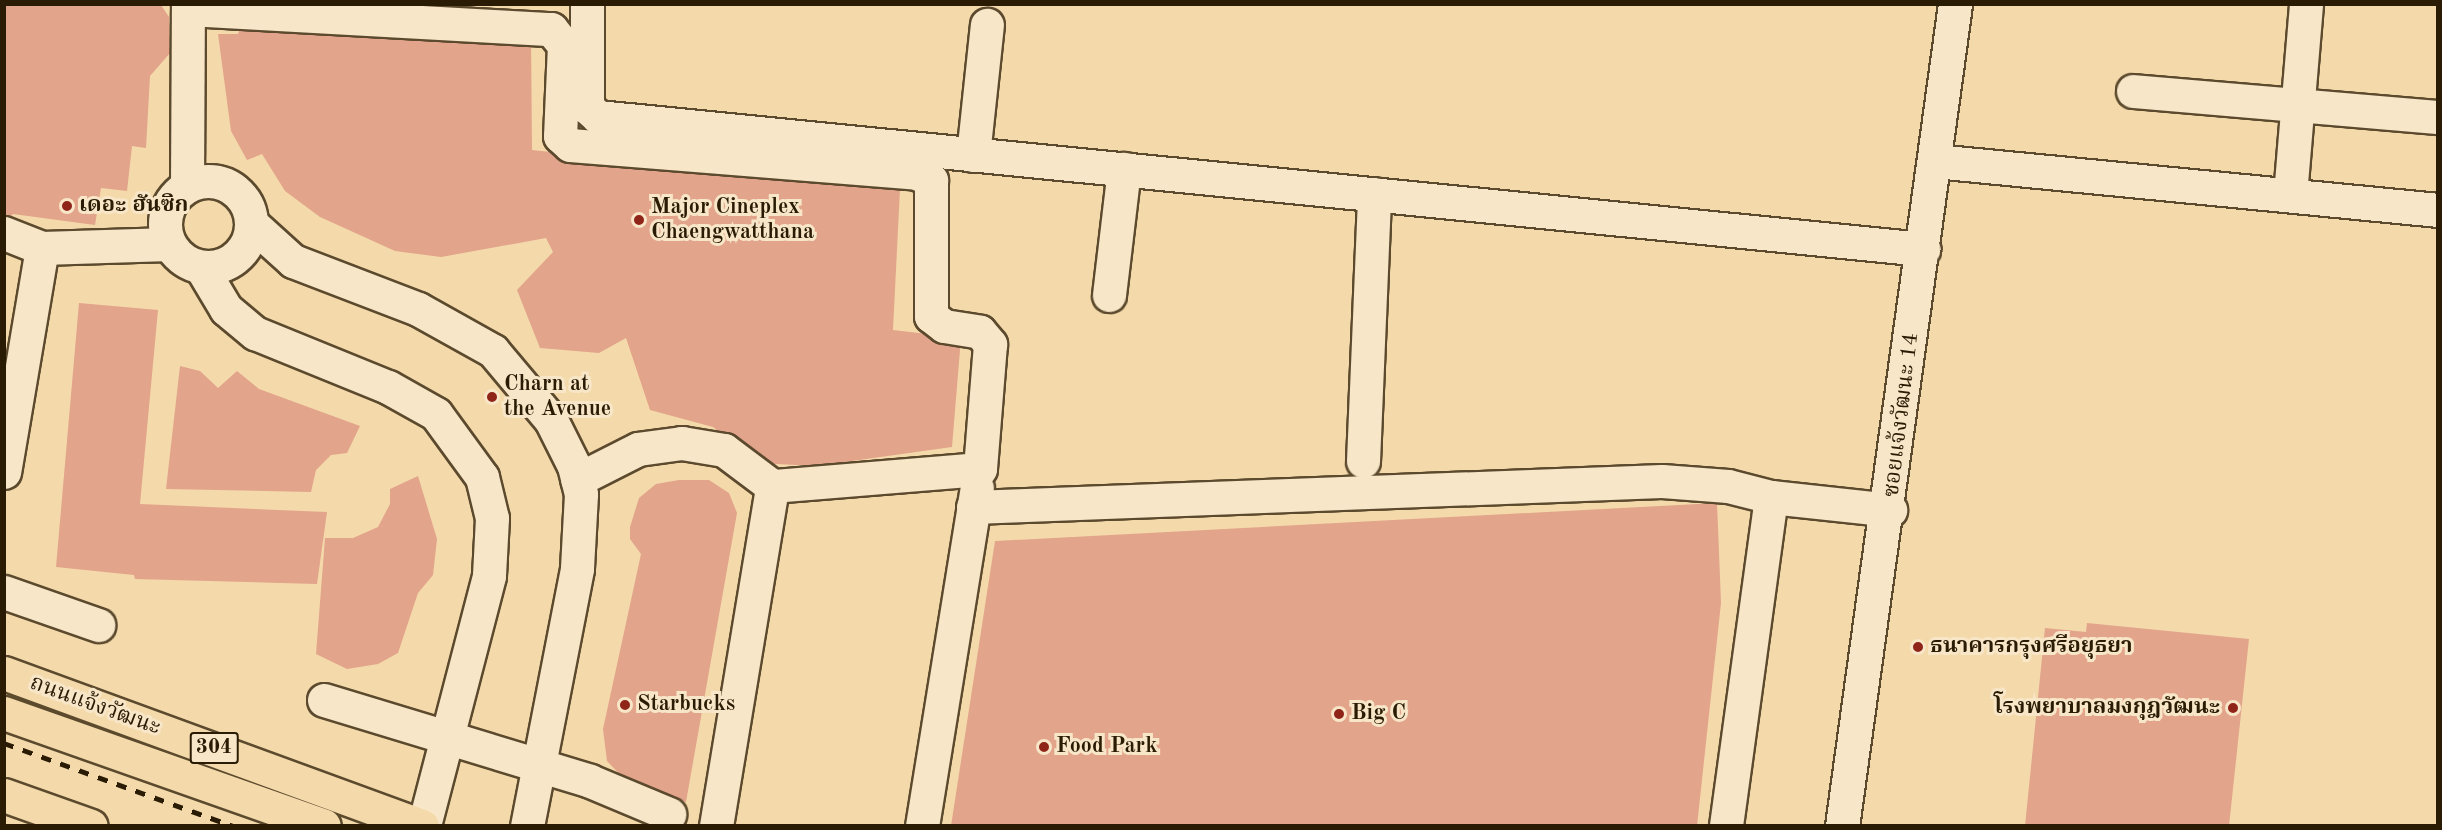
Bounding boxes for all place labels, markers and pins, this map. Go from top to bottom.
place label: เดอะ ฮันซิก [79,193,188,219]
place label: Major Cineplex Chaengwatthana [651,194,814,246]
marker: เดอะ ฮันซิก [60,199,74,213]
marker: Major Cineplex Chaengwatthana [632,213,646,227]
place label: Charn at the Avenue [504,371,611,422]
marker: Charn at the Avenue [485,390,499,404]
place label: ธนาคารกรุงศรีอยุธยา [1930,634,2133,660]
marker: ธนาคารกรุงศรีอยุธยา [1911,640,1925,654]
place label: Starbucks [637,692,735,718]
place label: โรงพยาบาลมงกุฎวัฒนะ [1994,695,2220,721]
marker: Starbucks [618,698,632,712]
marker: โรงพยาบาลมงกุฎวัฒนะ [2224,699,2242,717]
place label: Big C [1351,701,1406,727]
marker: Big C [1332,707,1346,721]
place label: Food Park [1056,734,1157,760]
marker: Food Park [1037,740,1051,754]

